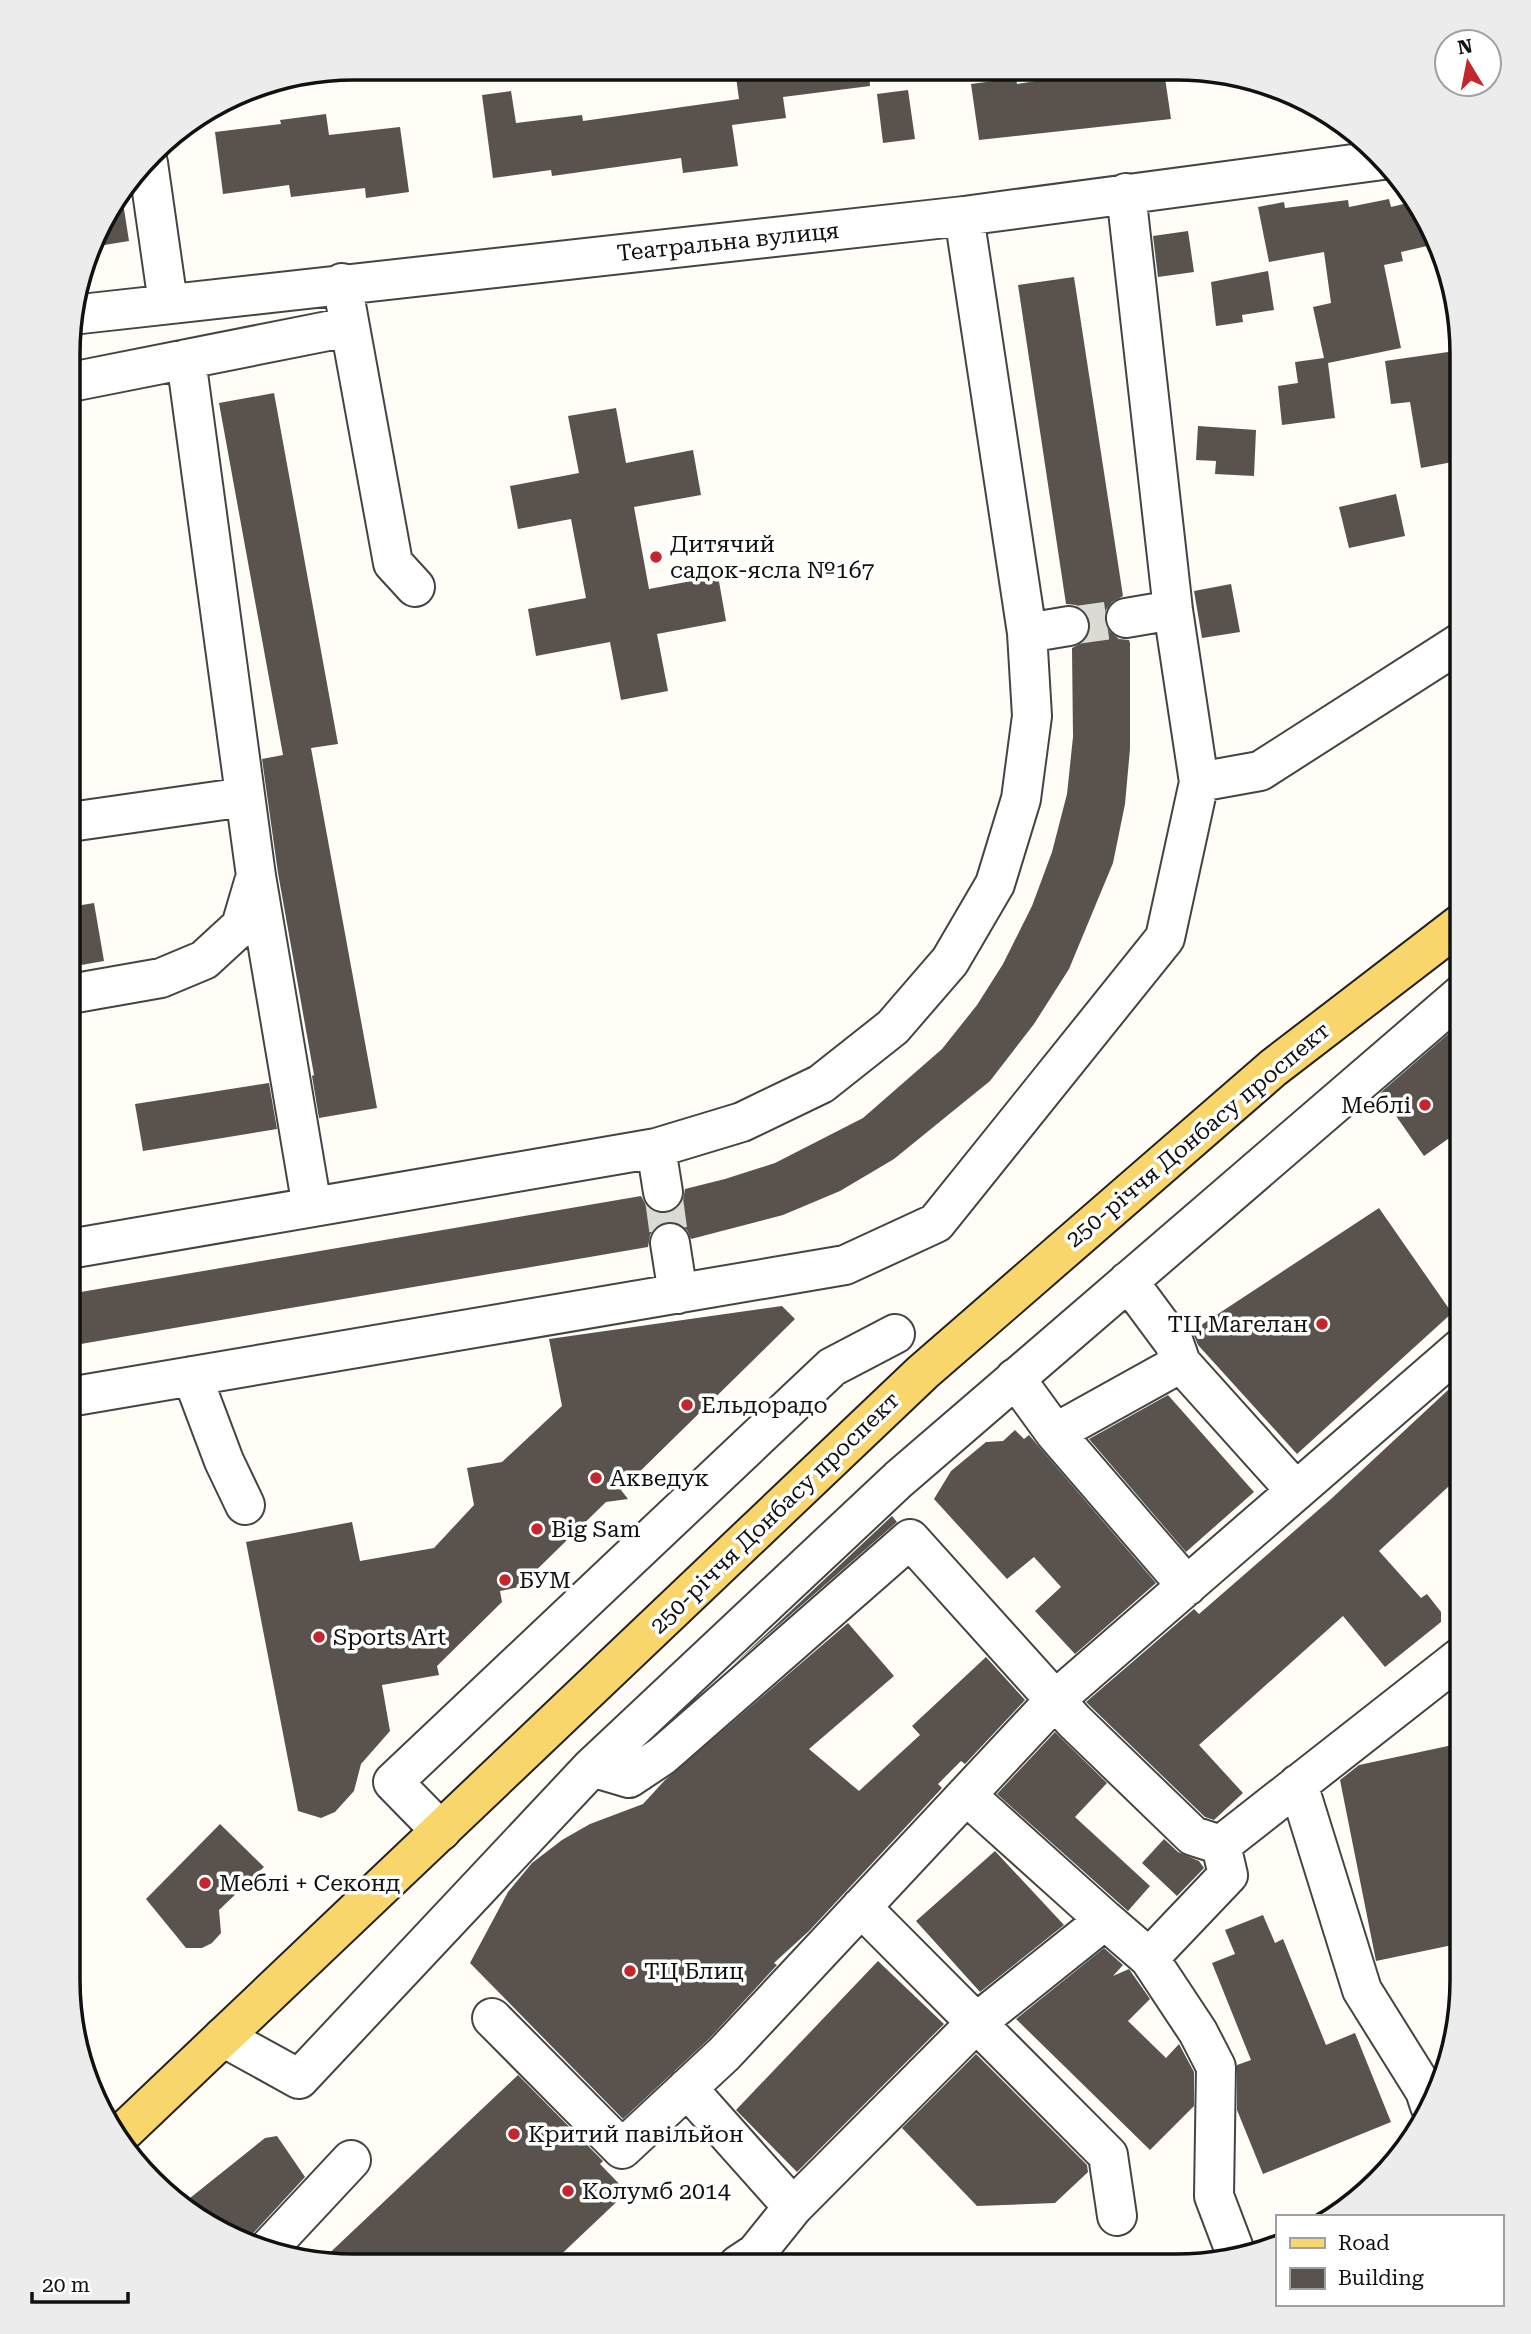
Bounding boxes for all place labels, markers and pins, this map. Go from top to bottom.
place label: Дитячий садок-ясла №167 [670,531,875,584]
marker: Дитячий садок-ясла №167 [648,549,664,565]
place label: Меблі [1341,1092,1411,1119]
marker: Меблі [1417,1097,1433,1113]
place label: ТЦ Магелан [1168,1311,1308,1338]
marker: ТЦ Магелан [1314,1316,1330,1332]
place label: Ельдорадо [701,1392,828,1419]
marker: Ельдорадо [679,1397,695,1413]
place label: Акведук [610,1465,710,1492]
marker: Акведук [588,1470,604,1486]
place label: Big Sam [551,1516,641,1543]
marker: Big Sam [529,1521,545,1537]
place label: БУМ [519,1567,571,1594]
marker: БУМ [497,1572,513,1588]
place label: Sports Art [333,1624,446,1651]
marker: Sports Art [311,1629,327,1645]
place label: Меблі + Секонд [219,1870,400,1897]
marker: Меблі + Секонд [197,1875,213,1891]
place label: ТЦ Блиц [644,1958,744,1985]
marker: ТЦ Блиц [622,1963,638,1979]
place label: Критий павільйон [528,2121,744,2148]
marker: Критий павільйон [506,2126,522,2142]
place label: Колумб 2014 [582,2178,731,2205]
marker: Колумб 2014 [560,2183,576,2199]

